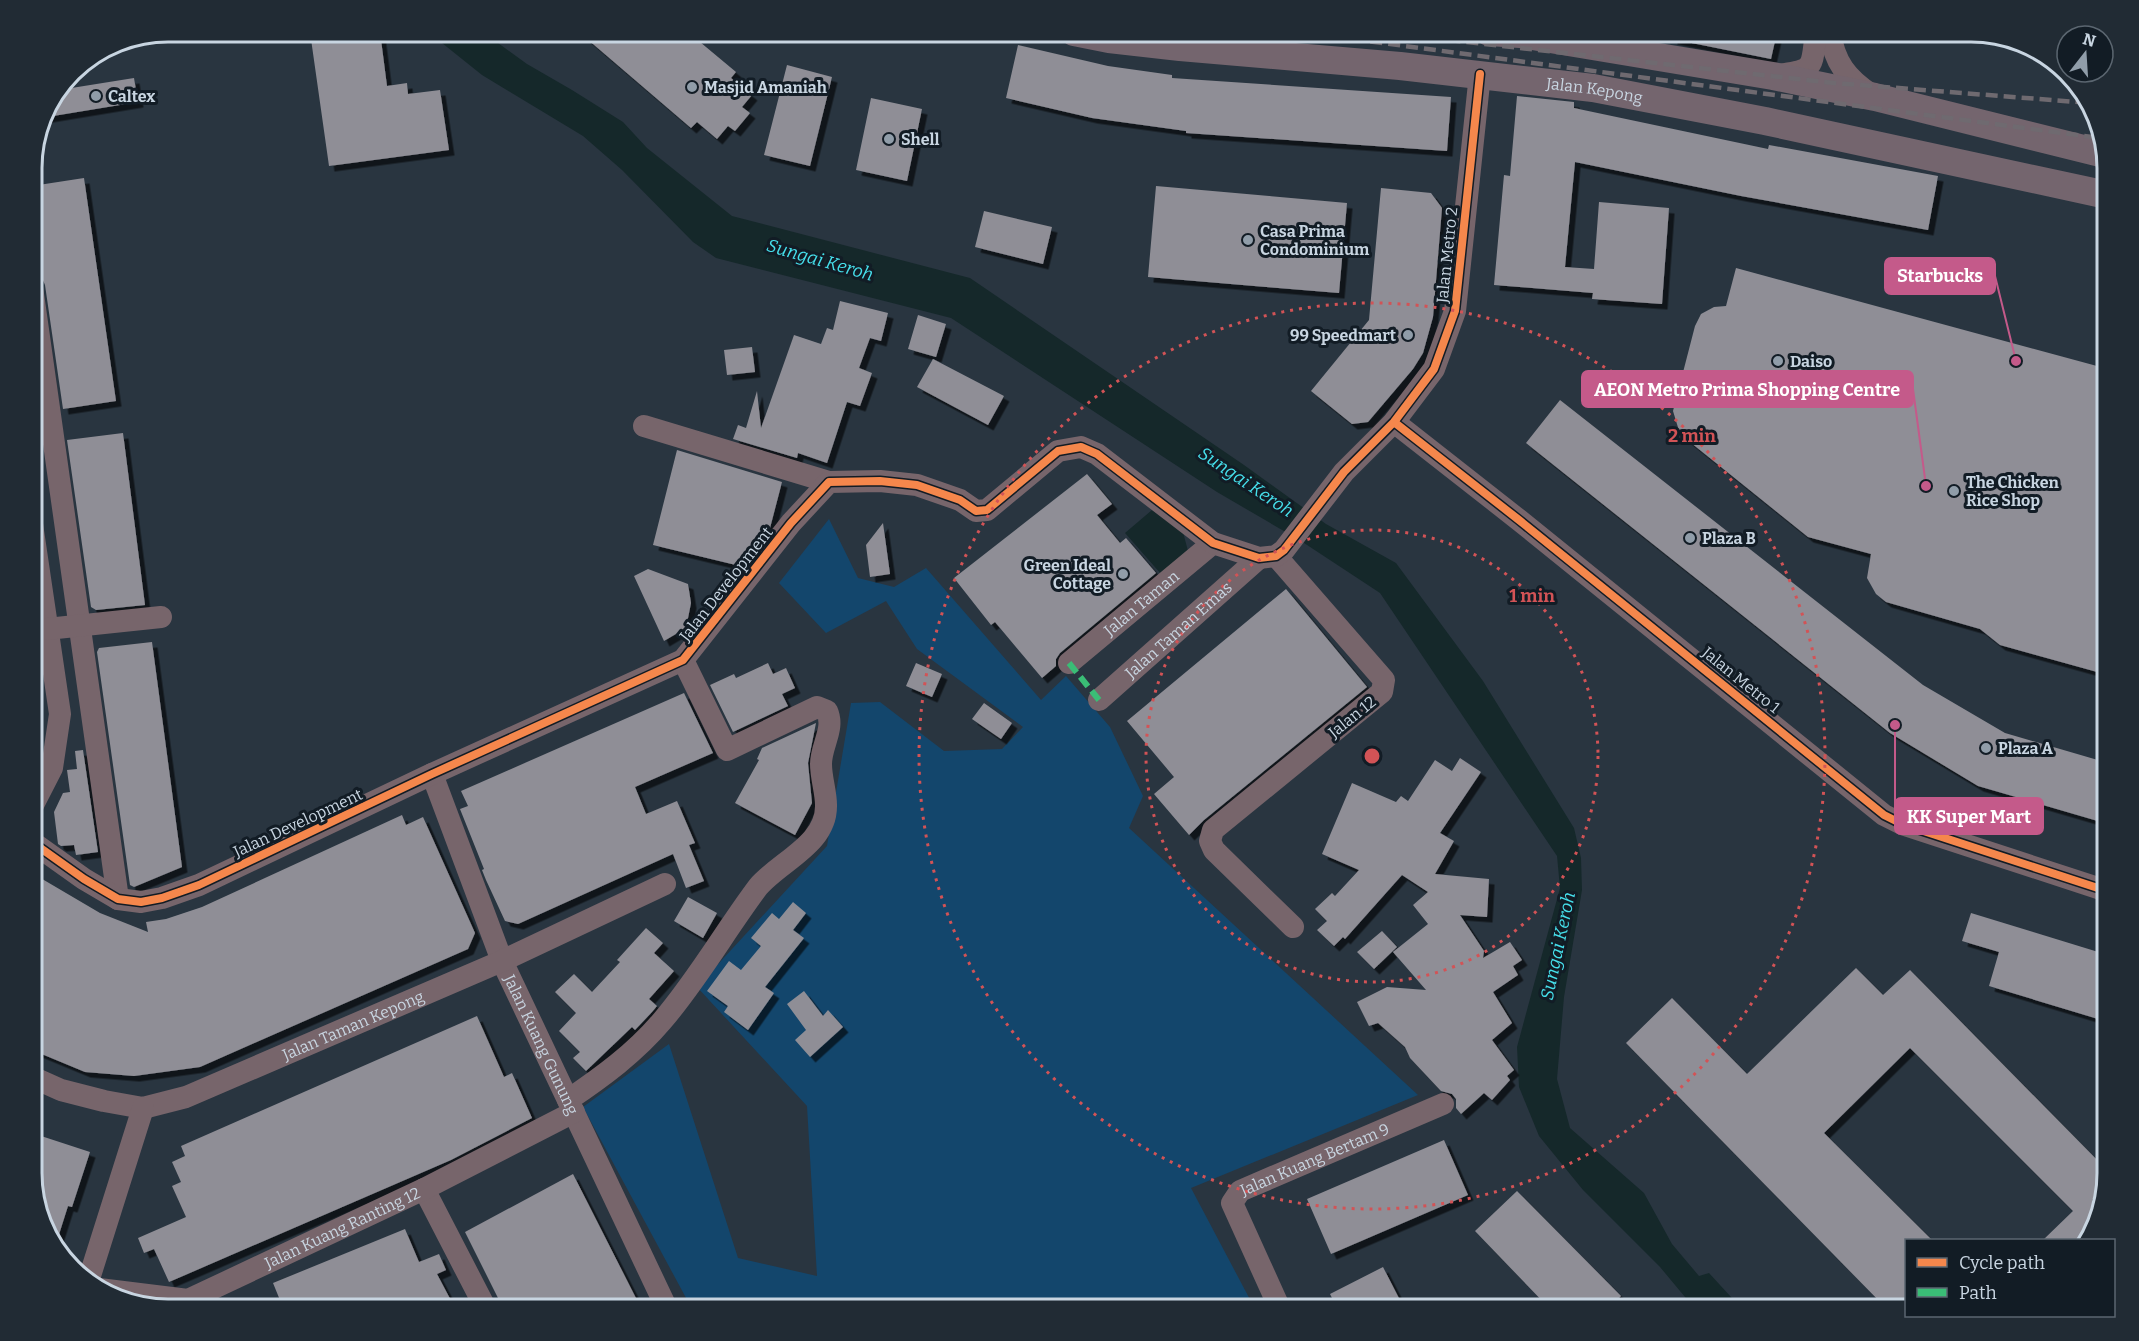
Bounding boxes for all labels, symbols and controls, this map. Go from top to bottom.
north arrow [2055,24,2115,84]
text: N [2081,29,2098,51]
street label: Jalan Kepong [1544,73,1644,107]
place label: Masjid Amaniah [704,78,827,97]
marker: Masjid Amaniah [685,80,699,94]
place label: Caltex [108,87,155,106]
marker: Caltex [89,89,103,103]
place label: Shell [901,130,939,149]
marker: Shell [882,132,896,146]
street label: Jalan Metro 2 [1432,206,1461,305]
place label: Casa Prima Condominium [1260,222,1370,259]
marker: Casa Prima Condominium [1241,233,1255,247]
water label: Sungai Keroh [764,234,876,286]
callout: Starbucks [1885,258,1995,294]
text: Starbucks [1897,265,1983,287]
place label: 99 Speedmart [1290,326,1397,345]
marker: 99 Speedmart [1401,328,1415,342]
place label: Daiso [1790,352,1832,371]
marker: Daiso [1771,354,1785,368]
callout: AEON Metro Prima Shopping Centre [1582,371,1913,407]
text: AEON Metro Prima Shopping Centre [1594,379,1900,401]
text: 2 min [1668,425,1716,447]
water label: Sungai Keroh [1194,442,1298,522]
place label: The Chicken Rice Shop [1966,473,2059,510]
marker: The Chicken Rice Shop [1947,484,1961,498]
street label: Jalan Development [675,523,777,646]
place label: Plaza B [1702,529,1756,548]
marker: Plaza B [1683,531,1697,545]
place label: Green Ideal Cottage [1023,556,1111,593]
street label: Jalan Taman [1099,566,1182,640]
marker: Green Ideal Cottage [1116,567,1130,581]
street label: Jalan Taman Emas [1120,577,1236,683]
text: 1 min [1509,585,1555,607]
street label: Jalan Metro 1 [1698,642,1784,717]
street label: Jalan 12 [1324,692,1380,742]
place label: Plaza A [1998,739,2053,758]
marker: Plaza A [1979,741,1993,755]
centre of rings [1362,746,1382,766]
street label: Jalan Development [230,785,366,862]
callout: KK Super Mart [1895,798,2043,834]
text: KK Super Mart [1907,806,2031,828]
water label: Sungai Keroh [1536,890,1580,1002]
street label: Jalan Kuang Gunung [500,970,583,1118]
street label: Jalan Taman Kepong [278,986,427,1064]
street label: Jalan Kuang Bertam 9 [1236,1119,1392,1200]
street label: Jalan Kuang Ranting 12 [261,1183,423,1273]
legend [1905,1239,2115,1317]
text: Cycle path [1959,1252,2045,1274]
text: Path [1959,1282,1997,1304]

